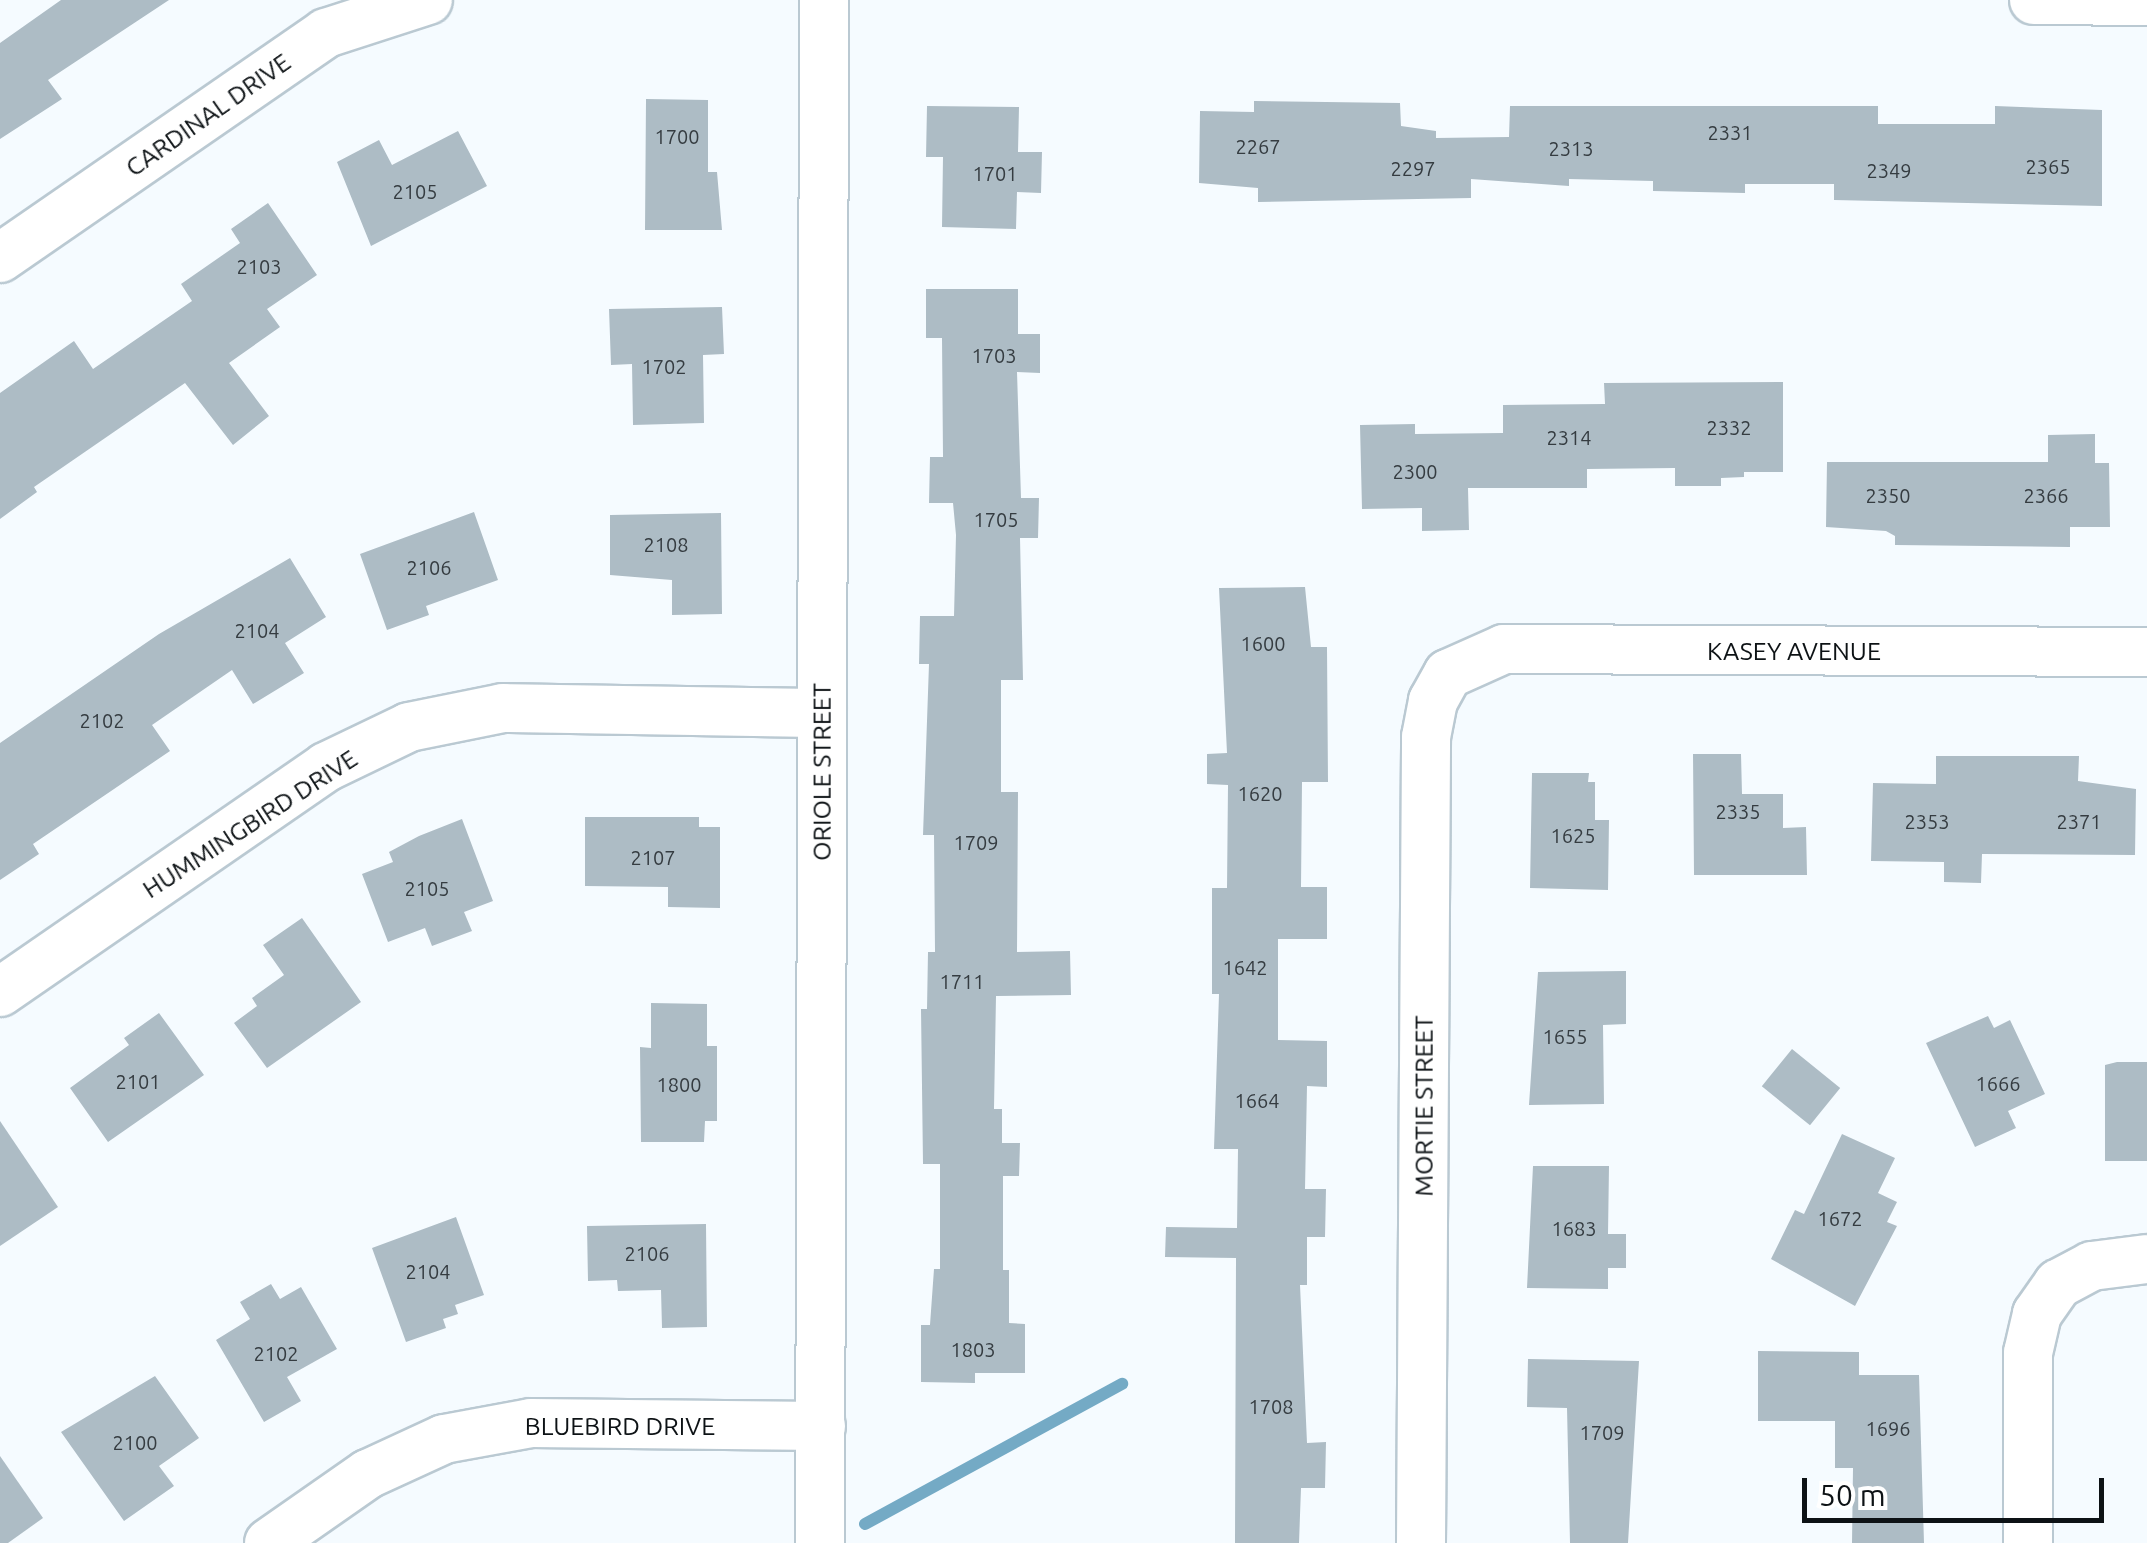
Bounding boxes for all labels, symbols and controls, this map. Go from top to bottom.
street label: CARDINAL DRIVE [120,47,296,183]
house number: 2331 [1707,120,1753,144]
house number: 1700 [654,124,700,148]
house number: 2267 [1235,134,1281,158]
house number: 2313 [1548,136,1594,160]
house number: 2365 [2025,154,2071,178]
house number: 2297 [1390,156,1436,180]
house number: 2349 [1866,158,1912,182]
house number: 1701 [972,161,1018,185]
house number: 2105 [392,179,438,203]
house number: 2103 [236,254,282,278]
house number: 1703 [971,343,1017,367]
house number: 1702 [641,354,687,378]
house number: 2332 [1706,415,1752,439]
house number: 2314 [1546,425,1592,449]
house number: 2300 [1392,459,1438,483]
house number: 2350 [1865,483,1911,507]
house number: 2366 [2023,483,2069,507]
house number: 1705 [973,507,1019,531]
house number: 2108 [643,532,689,556]
house number: 2106 [406,555,452,579]
house number: 2104 [234,618,280,642]
house number: 1600 [1240,631,1286,655]
street label: KASEY AVENUE [1707,636,1881,666]
street label: ORIOLE STREET [807,683,837,861]
house number: 2102 [79,708,125,732]
street label: HUMMINGBIRD DRIVE [137,743,363,905]
house number: 1620 [1237,781,1283,805]
house number: 2335 [1715,799,1761,823]
house number: 2353 [1904,809,1950,833]
house number: 2371 [2056,809,2102,833]
house number: 1625 [1550,823,1596,847]
house number: 1709 [953,830,999,854]
house number: 2107 [630,845,676,869]
house number: 2105 [404,876,450,900]
house number: 1642 [1222,955,1268,979]
house number: 1711 [939,969,985,993]
street label: MORTIE STREET [1409,1015,1439,1197]
house number: 1655 [1542,1024,1588,1048]
house number: 2101 [115,1069,161,1093]
house number: 1666 [1975,1071,2021,1095]
house number: 1800 [656,1072,702,1096]
house number: 1664 [1234,1088,1280,1112]
house number: 1672 [1817,1206,1863,1230]
house number: 1683 [1551,1216,1597,1240]
house number: 2106 [624,1241,670,1265]
house number: 2104 [405,1259,451,1283]
house number: 1803 [950,1337,996,1361]
house number: 2102 [253,1341,299,1365]
house number: 1708 [1248,1394,1294,1418]
street label: BLUEBIRD DRIVE [525,1411,715,1441]
house number: 1696 [1865,1416,1911,1440]
house number: 1709 [1579,1420,1625,1444]
house number: 2100 [112,1430,158,1454]
scale bar [1807,1458,2110,1520]
text: 50 m [1819,1478,1886,1512]

